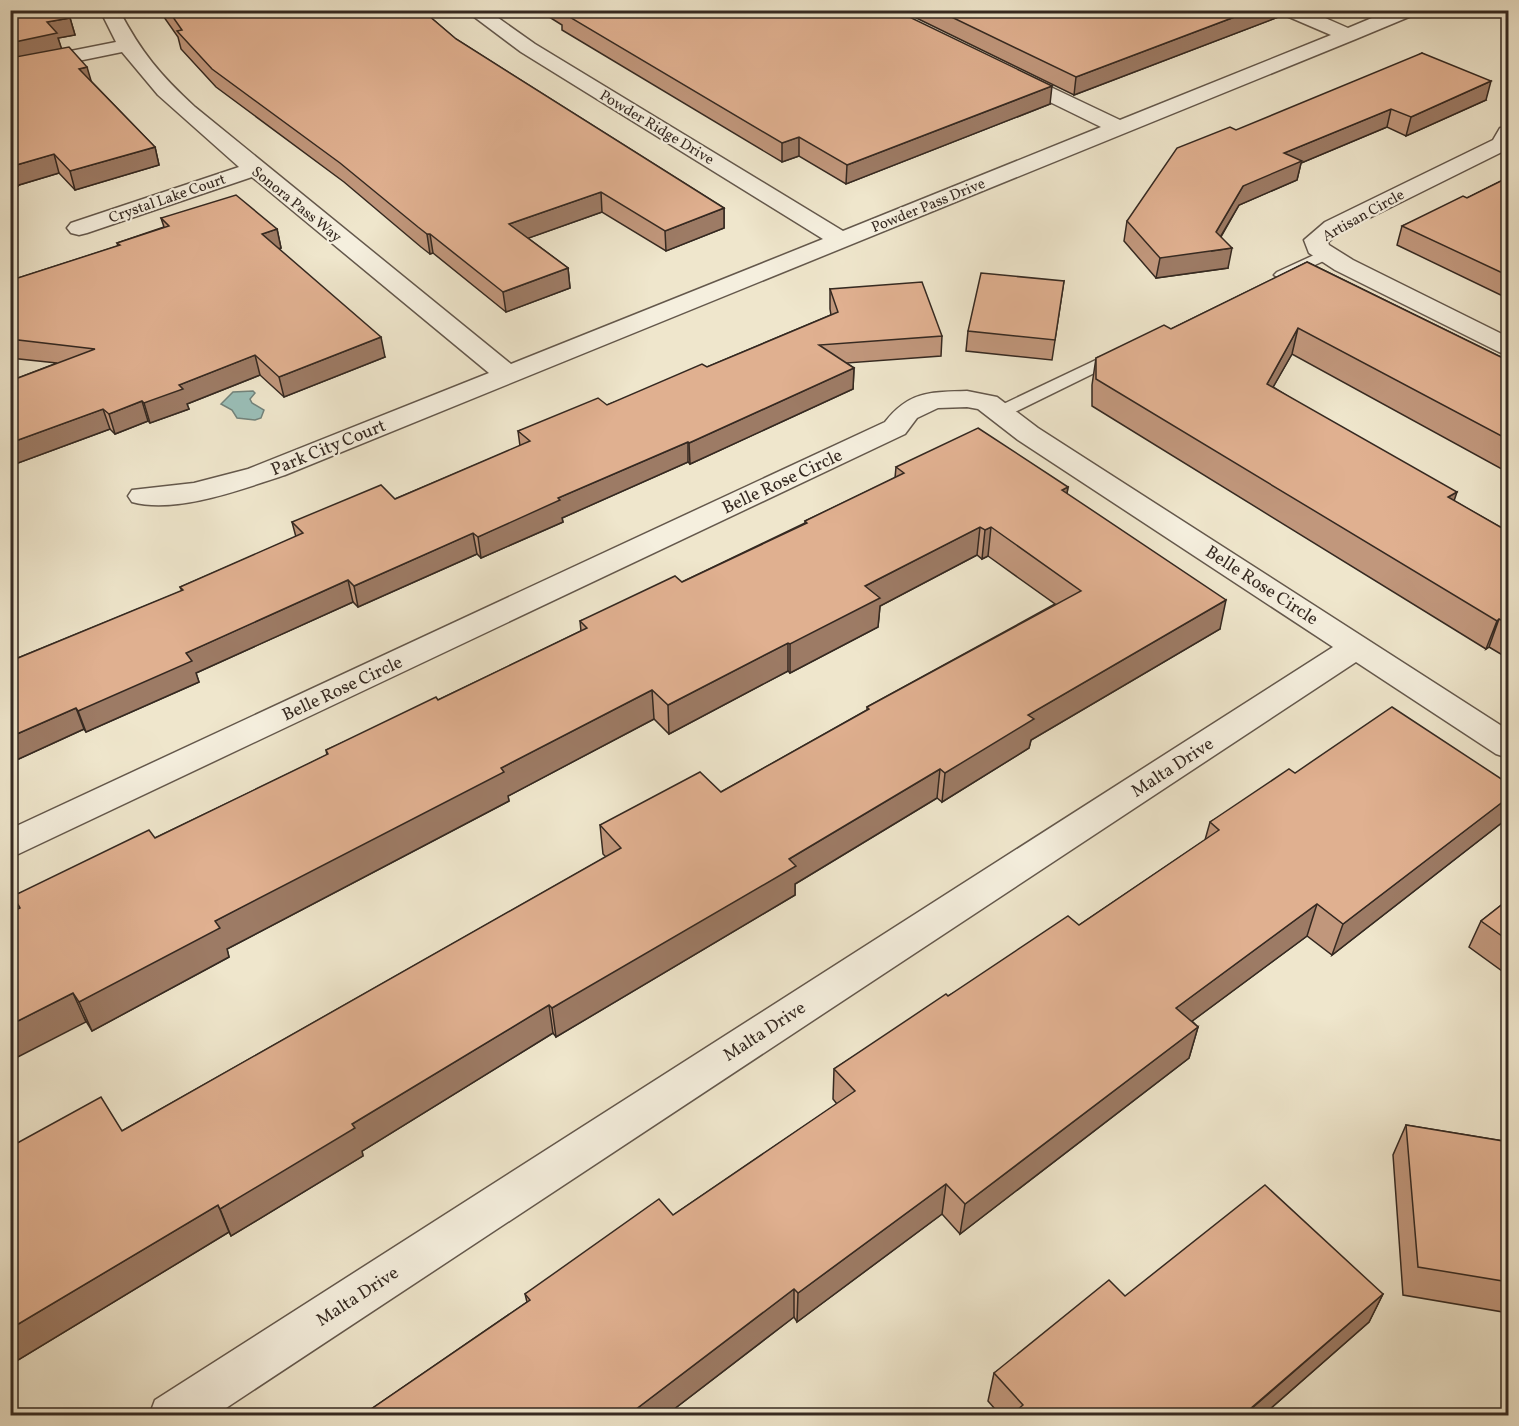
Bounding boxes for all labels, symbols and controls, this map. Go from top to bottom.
street label: Powder Ridge Drive [595,86,717,171]
street label: Sonora Pass Way [246,162,346,248]
street label: Crystal Lake Court [106,170,229,229]
street label: Powder Pass Drive [868,174,989,239]
street label: Artisan Circle [1319,185,1409,248]
street label: Park City Court [267,414,390,483]
street label: Belle Rose Circle [718,444,847,521]
street label: Belle Rose Circle [1200,540,1323,632]
street label: Belle Rose Circle [278,651,407,728]
street label: Malta Drive [1127,732,1219,804]
street label: Malta Drive [719,996,811,1068]
street label: Malta Drive [312,1261,404,1333]

